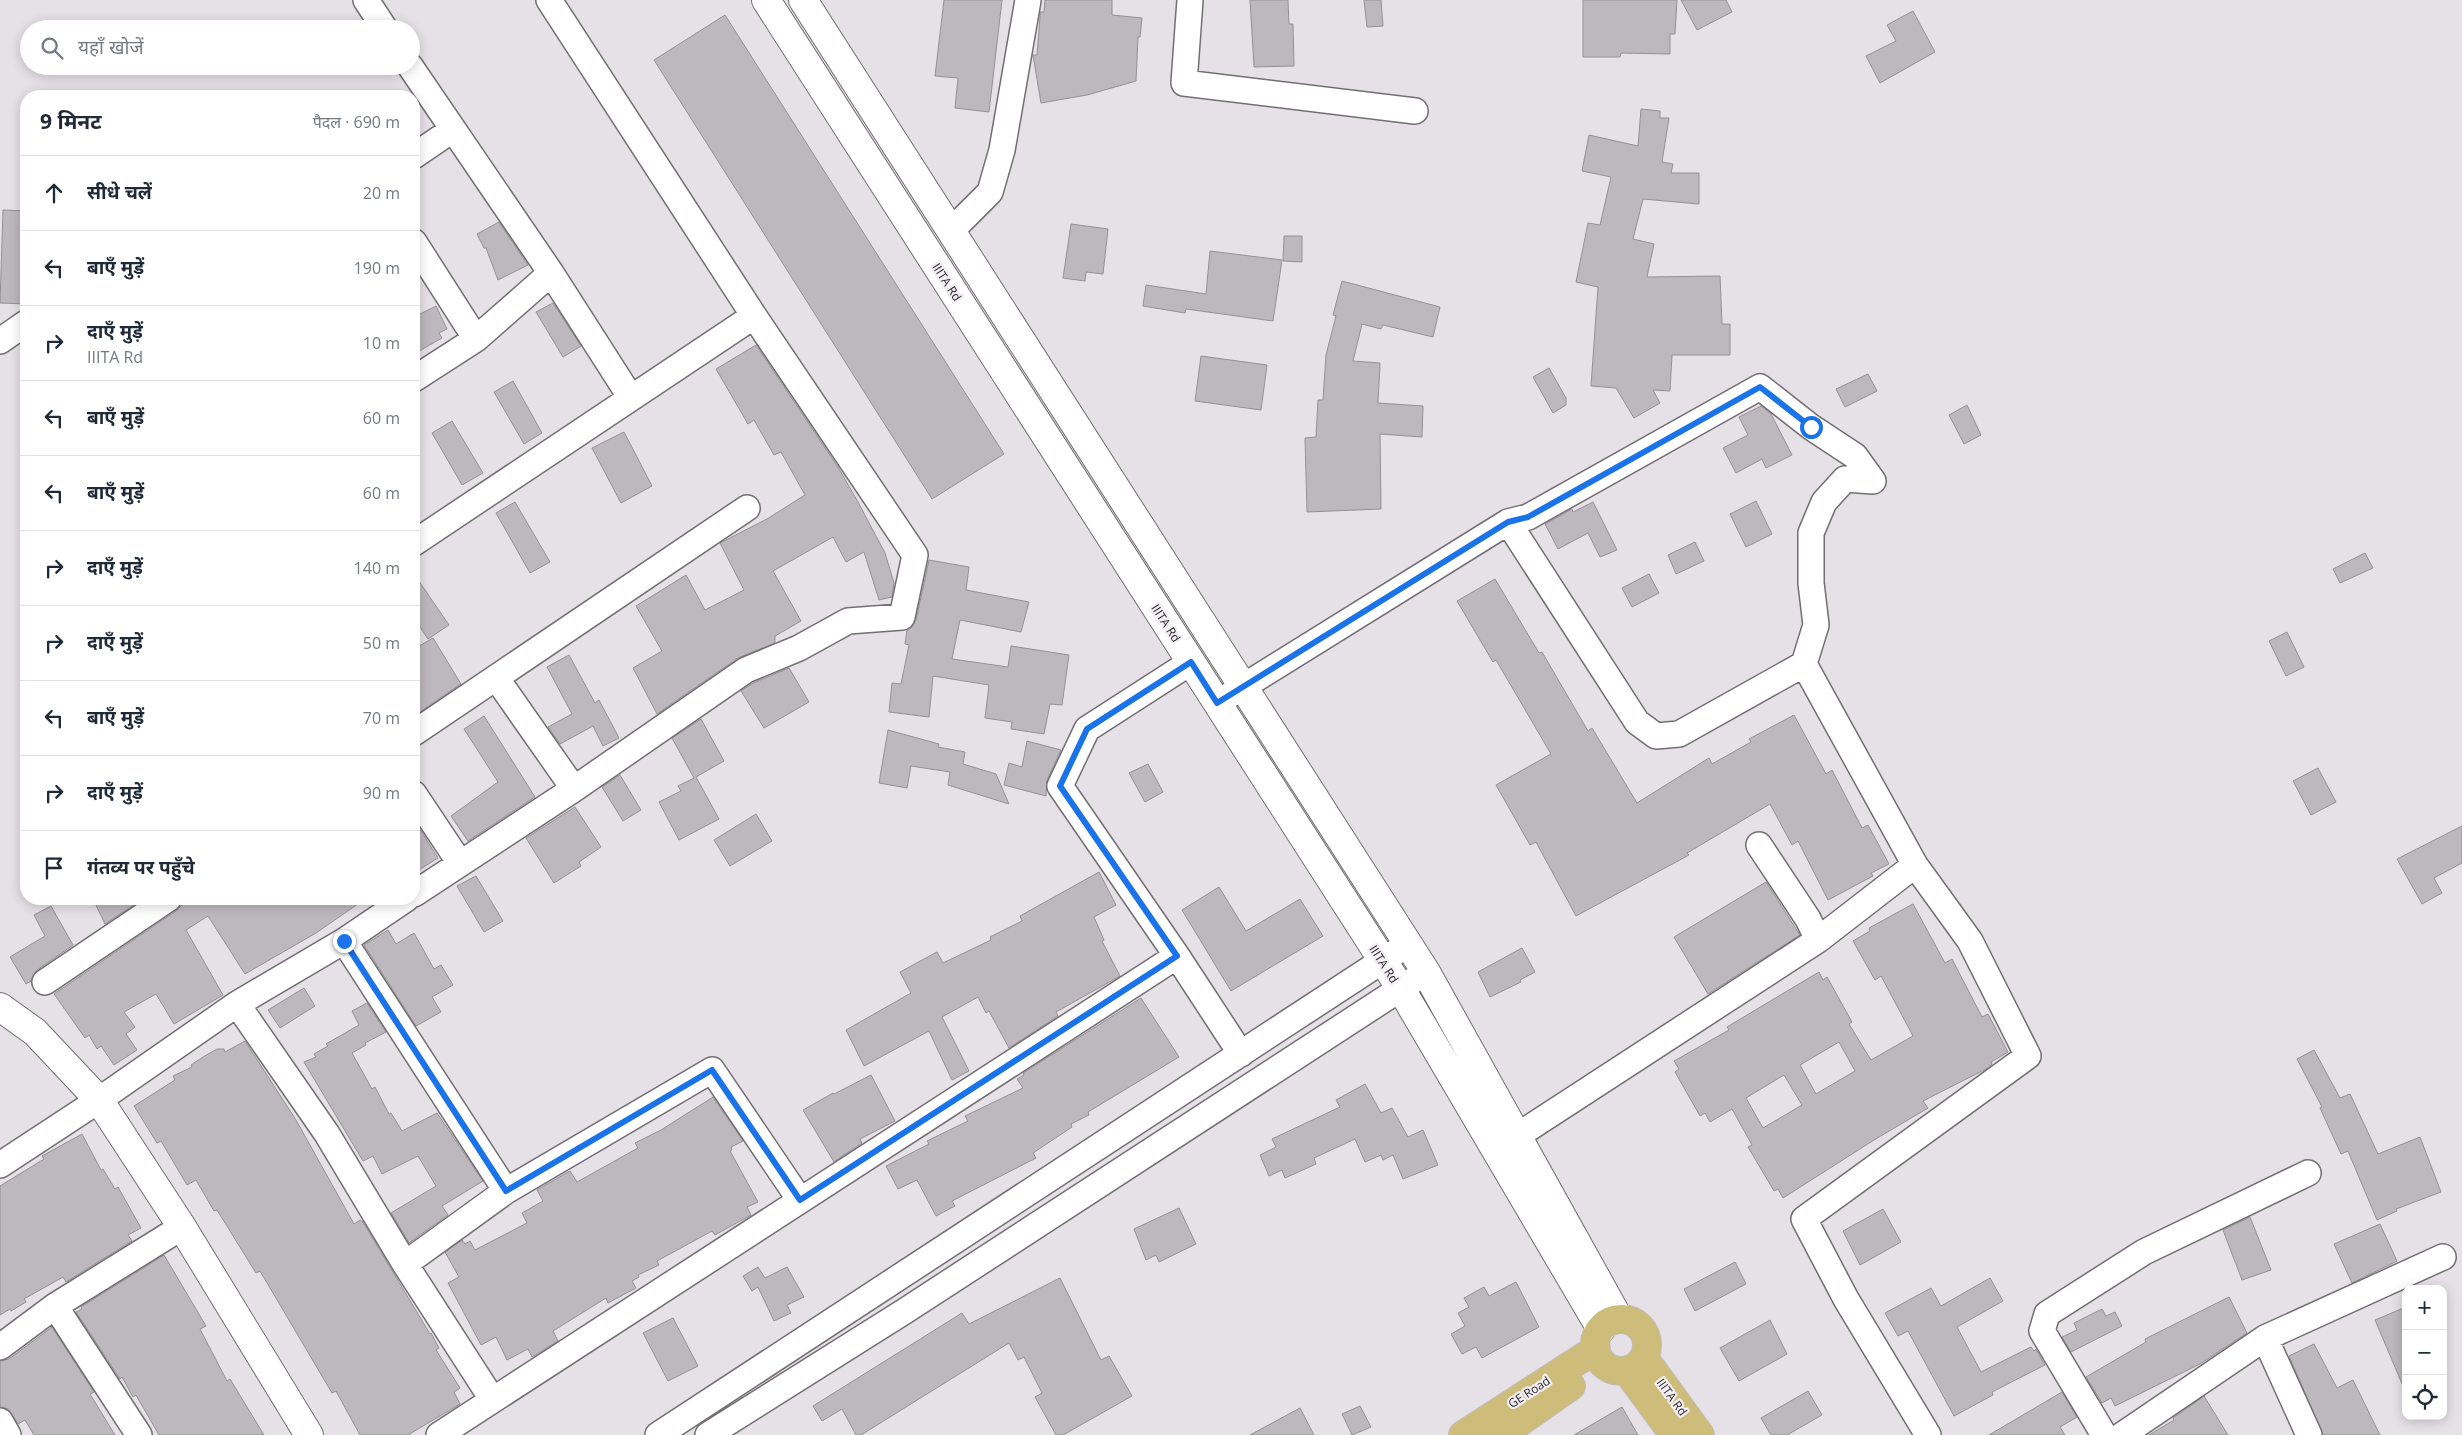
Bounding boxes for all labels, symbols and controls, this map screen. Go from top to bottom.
search box [20,20,420,75]
icon: search [38,34,66,62]
text: यहाँ खोजें [78,34,144,60]
text: 9 मिनट [40,107,102,135]
text: पैदल · 690 m [313,111,400,133]
icon: ahead [40,179,68,207]
text: सीधे चलें [87,179,152,205]
text: 20 m [363,182,400,204]
icon: left [40,254,68,282]
text: बाएँ मुड़ें [87,254,144,280]
text: 190 m [354,257,400,279]
street label: IIITA Rd [928,260,966,304]
text: दाएँ मुड़ें [87,318,143,344]
icon: right [40,329,68,357]
text: 10 m [363,332,400,354]
text: IIITA Rd [87,346,143,368]
icon: left [40,404,68,432]
text: बाएँ मुड़ें [87,404,144,430]
text: 60 m [363,407,400,429]
route start [1800,416,1823,439]
icon: left [40,479,68,507]
text: बाएँ मुड़ें [87,479,144,505]
text: 60 m [363,482,400,504]
icon: right [40,554,68,582]
text: दाएँ मुड़ें [87,554,143,580]
text: 140 m [354,557,400,579]
street label: IIITA Rd [1147,601,1185,645]
icon: right [40,629,68,657]
text: दाएँ मुड़ें [87,629,143,655]
text: 50 m [363,632,400,654]
icon: left [40,704,68,732]
text: बाएँ मुड़ें [87,704,144,730]
text: 70 m [363,707,400,729]
icon: right [40,779,68,807]
text: दाएँ मुड़ें [87,779,143,805]
text: 90 m [363,782,400,804]
icon: arrive [40,854,68,882]
text: गंतव्य पर पहुँचे [87,854,195,880]
route end [333,930,356,953]
street label: IIITA Rd [1365,942,1403,986]
map controls [2402,1285,2447,1420]
button: + [2402,1285,2447,1330]
button: − [2402,1330,2447,1375]
street label: GE Road [1505,1372,1553,1412]
street label: IIITA Rd [1653,1375,1691,1419]
button: locate [2402,1375,2447,1420]

